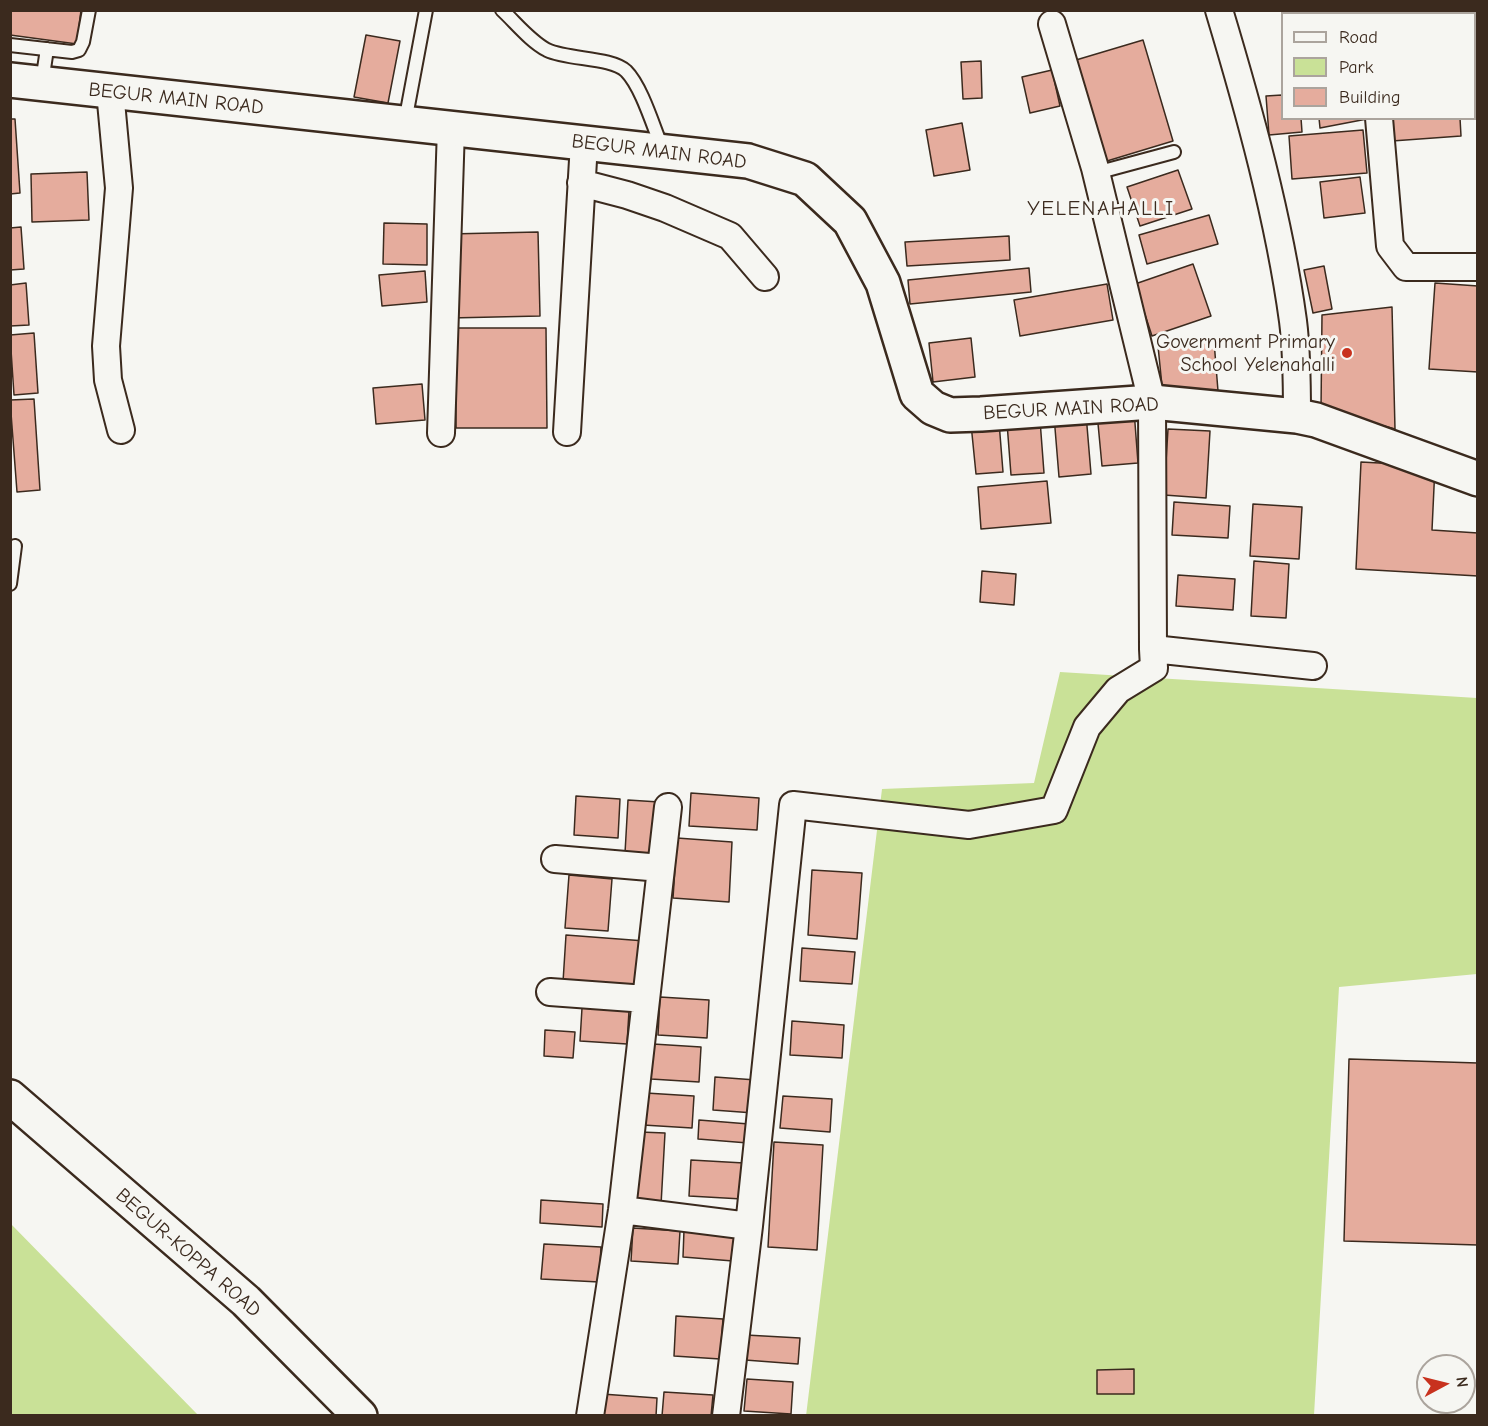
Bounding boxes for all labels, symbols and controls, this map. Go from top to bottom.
legend [1281,12,1476,120]
text: Road [1339,27,1378,48]
text: Park [1339,57,1373,78]
street label: BEGUR MAIN ROAD [87,78,265,120]
text: Building [1339,87,1401,108]
street label: BEGUR MAIN ROAD [570,129,748,175]
district label: YELENAHALLI [1027,196,1175,222]
place label: Government Primary School Yelenahalli [1156,330,1335,377]
marker: Government Primary School Yelenahalli [1340,346,1354,360]
street label: BEGUR MAIN ROAD [982,392,1160,426]
street label: BEGUR-KOPPA ROAD [111,1183,265,1323]
north arrow [1416,1354,1476,1414]
text: N [1452,1376,1471,1388]

